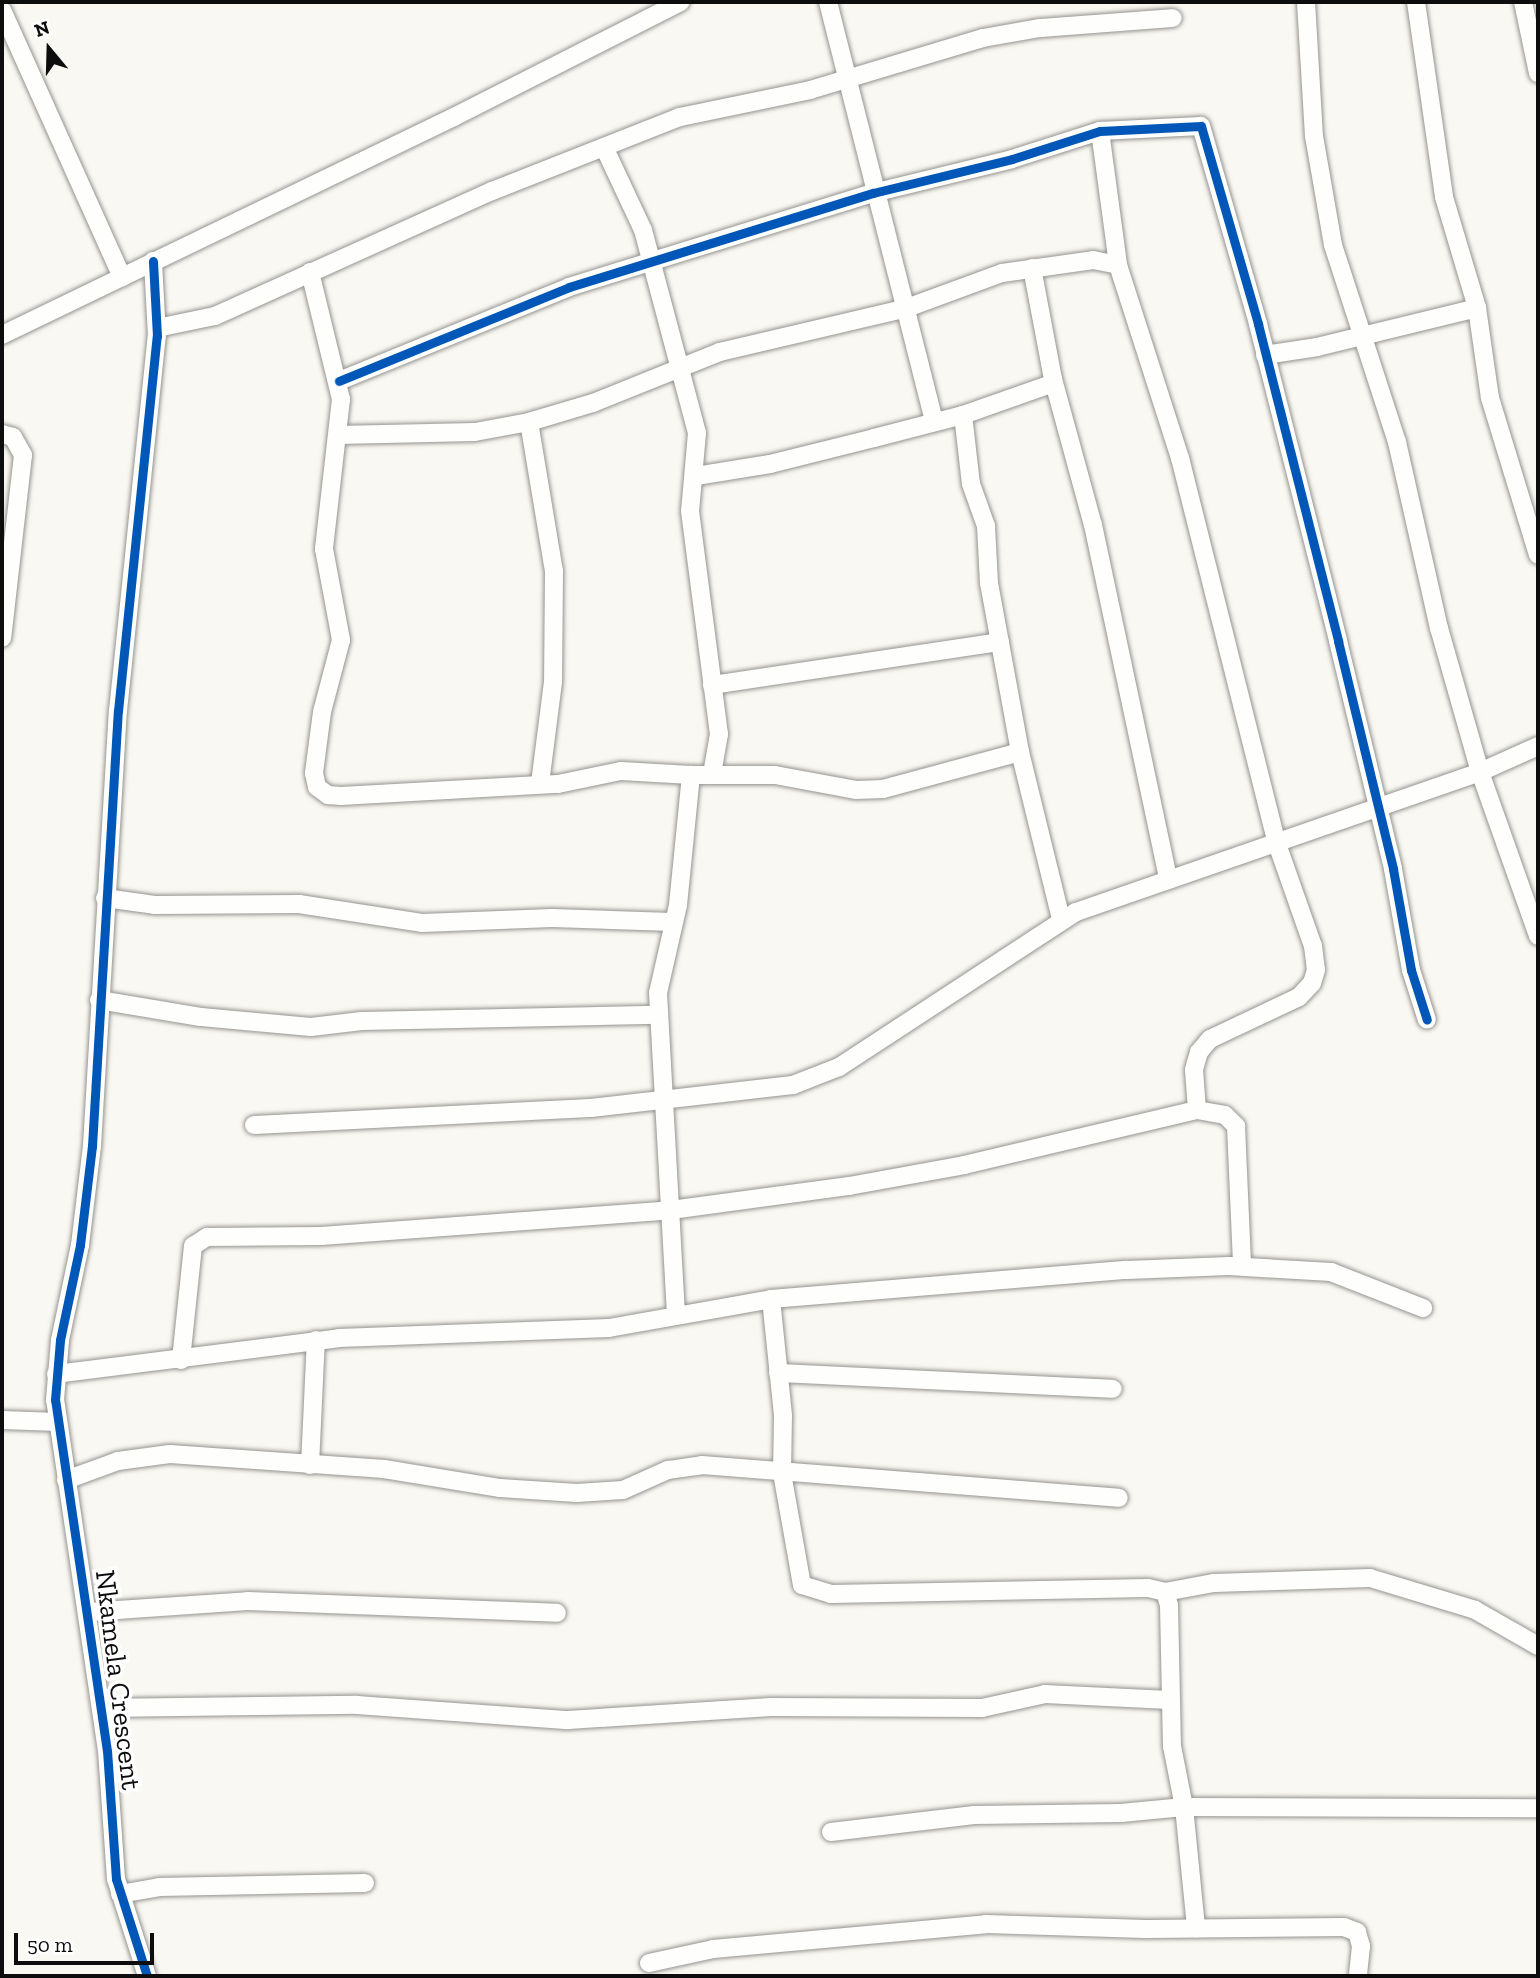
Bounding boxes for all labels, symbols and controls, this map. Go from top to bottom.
north arrow [14,14,84,84]
text: N [31,15,53,42]
street label: Nkamela Crescent [88,1568,148,1792]
scale bar [18,1918,158,1962]
text: 50 m [27,1932,73,1957]

